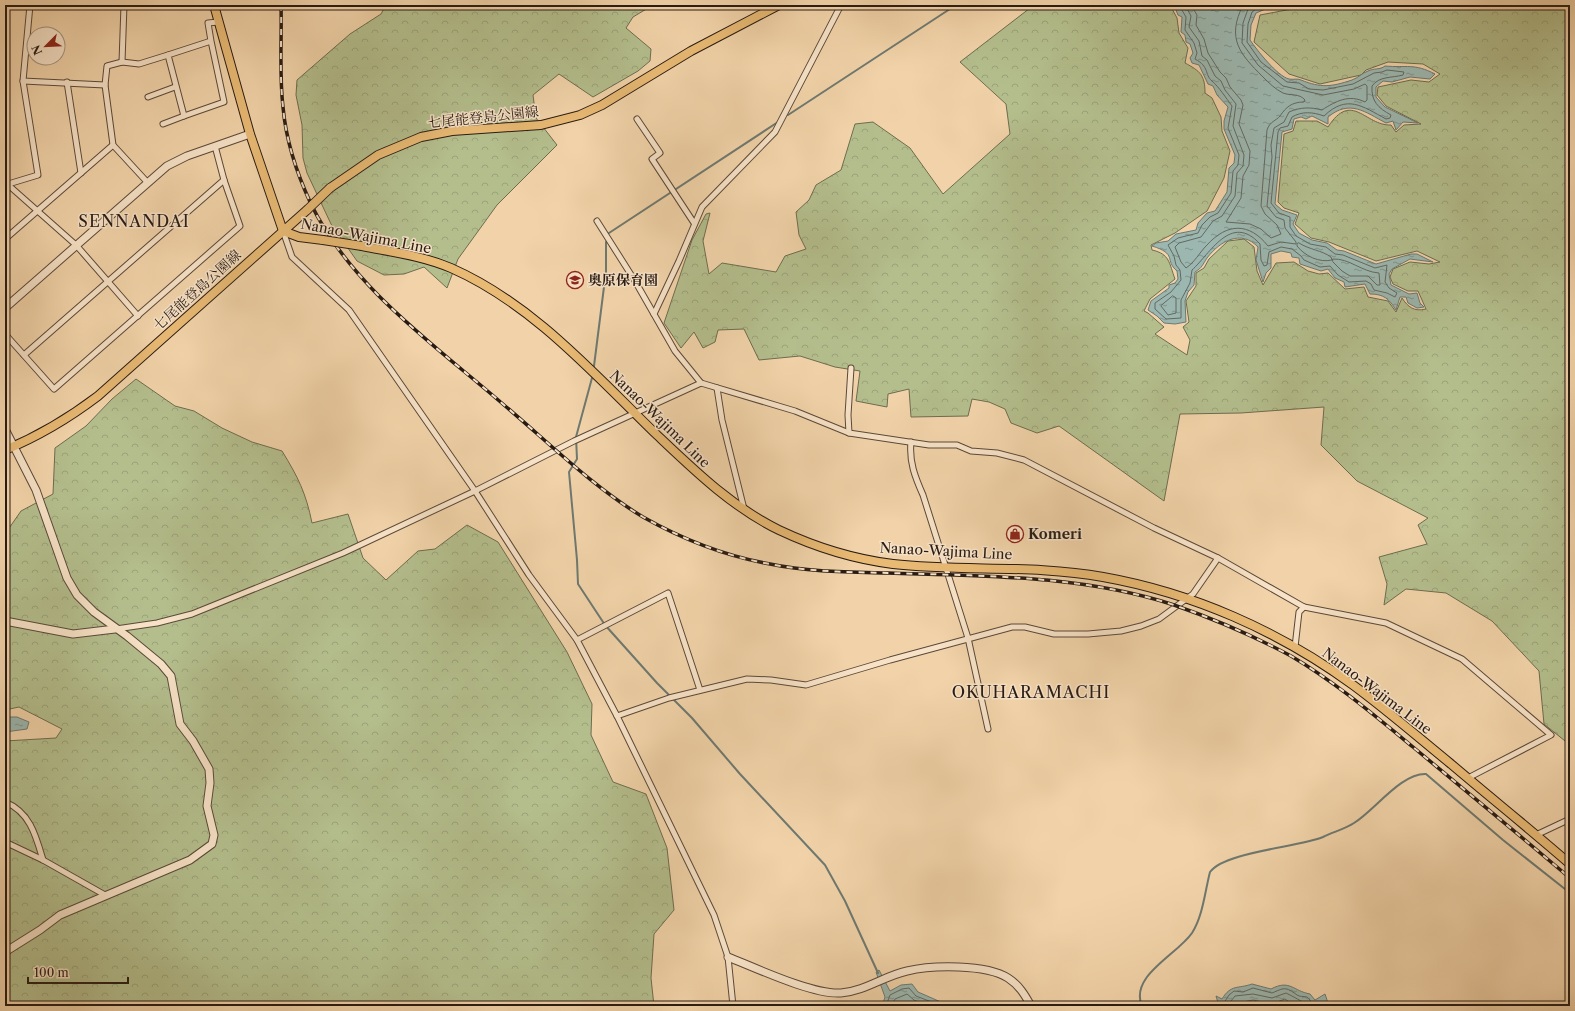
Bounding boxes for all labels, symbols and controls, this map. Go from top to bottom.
north arrow [26,26,66,66]
text: N [28,42,45,57]
street label: 七尾能登島公園線 [426,102,540,132]
district label: SENNANDAI [78,211,190,231]
street label: Nanao-Wajima Line [299,214,433,258]
street label: 七尾能登島公園線 [149,246,245,334]
school or university icon: 奥原保育園 [565,270,585,290]
place label: 奥原保育園 [588,271,658,289]
street label: Nanao-Wajima Line [606,366,714,472]
shop icon: Komeri [1005,524,1025,544]
place label: Komeri [1028,525,1082,543]
street label: Nanao-Wajima Line [879,539,1013,563]
street label: Nanao-Wajima Line [1319,644,1436,738]
district label: OKUHARAMACHI [952,682,1110,702]
scale bar [28,959,128,985]
text: 100 m [34,965,69,980]

